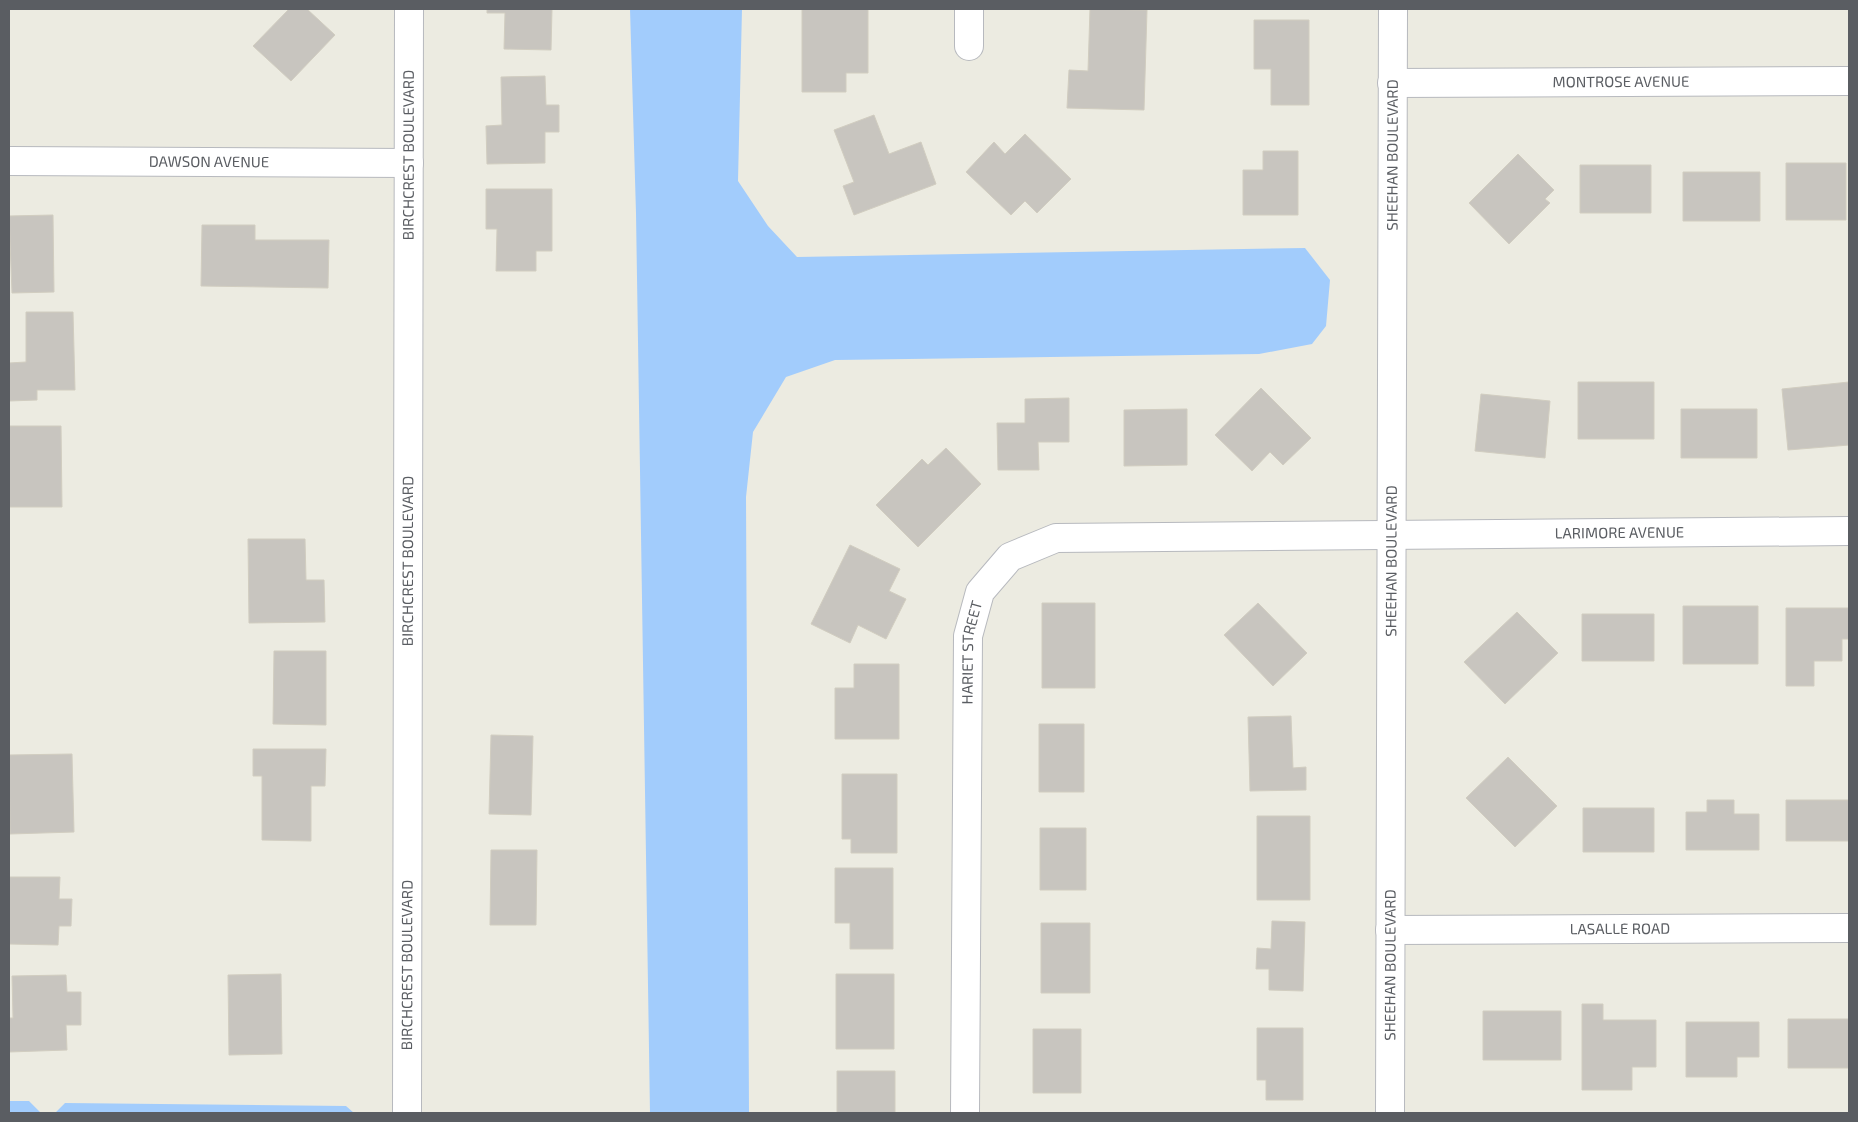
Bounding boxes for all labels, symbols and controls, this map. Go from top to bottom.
street label: BIRCHCREST BOULEVARD [399,70,417,240]
street label: MONTROSE AVENUE [1552,72,1690,90]
street label: SHEEHAN BOULEVARD [1382,79,1401,231]
street label: DAWSON AVENUE [149,152,269,170]
street label: BIRCHCREST BOULEVARD [398,476,416,646]
street label: SHEEHAN BOULEVARD [1381,485,1400,637]
street label: LARIMORE AVENUE [1555,522,1684,542]
street label: HARIET STREET [958,598,985,704]
street label: BIRCHCREST BOULEVARD [397,880,415,1050]
street label: SHEEHAN BOULEVARD [1380,889,1399,1041]
street label: LASALLE ROAD [1570,919,1670,937]

